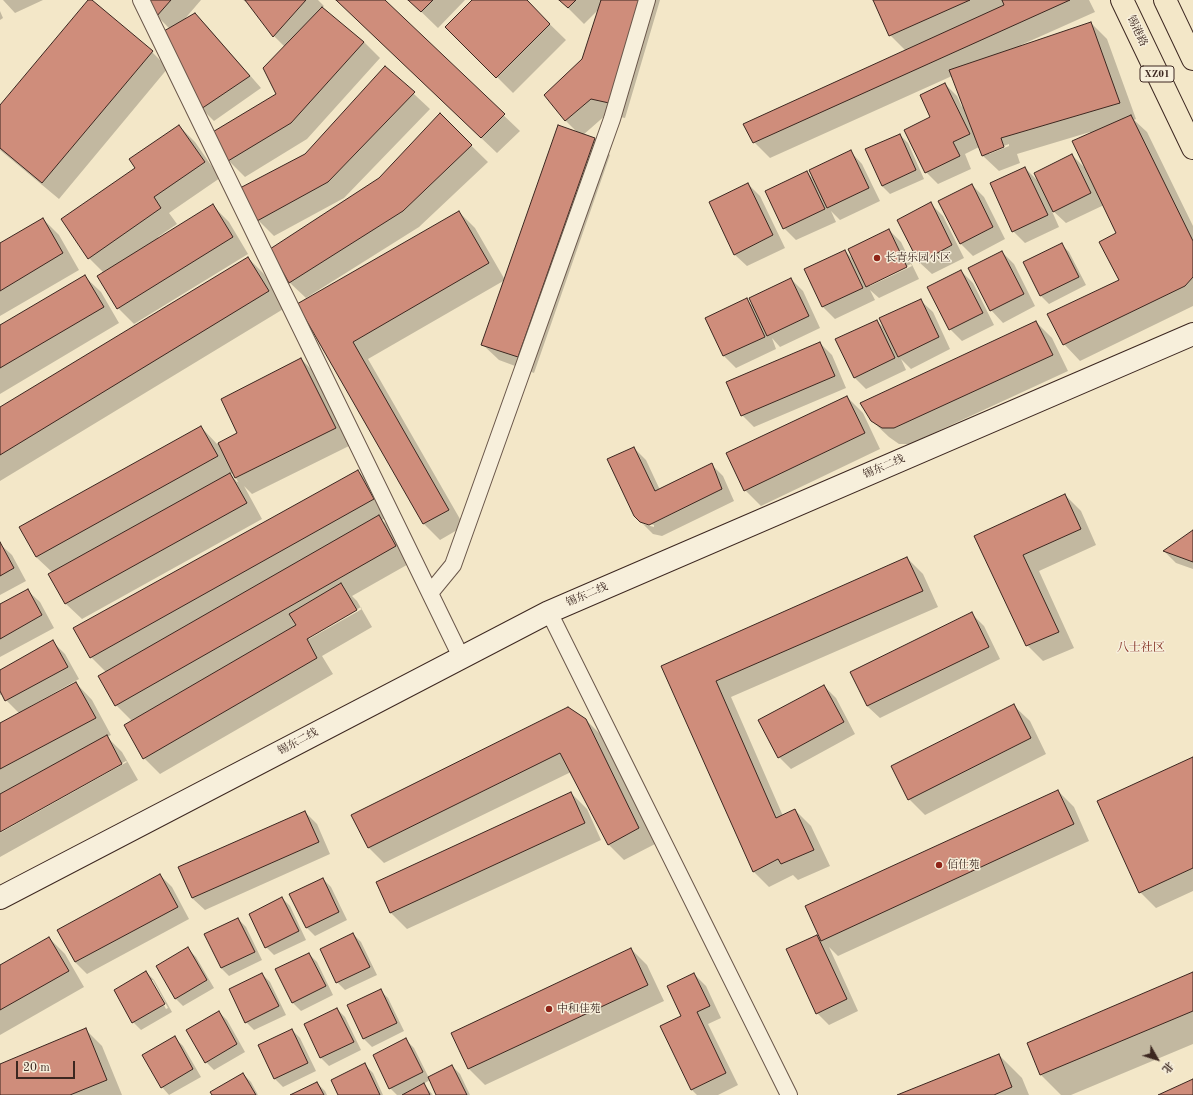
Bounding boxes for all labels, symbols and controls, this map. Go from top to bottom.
street label: 锡港路 [1124,13,1150,49]
road number: XZ01 [1140,66,1174,82]
place label: 长青乐园小区 [885,251,951,265]
marker: 长青乐园小区 [872,253,882,263]
street label: 锡东二线 [861,452,907,482]
street label: 锡东二线 [564,580,610,610]
district label: 八士社区 [1117,641,1165,655]
street label: 锡东二线 [275,726,321,758]
place label: 佰仕苑 [947,858,980,872]
marker: 佰仕苑 [934,860,944,870]
place label: 中和佳苑 [557,1002,601,1016]
marker: 中和佳苑 [544,1004,554,1014]
north arrow [1137,1039,1177,1079]
scale bar [18,1053,77,1079]
text: 北 [1159,1059,1174,1075]
text: 20 m [23,1062,50,1074]

